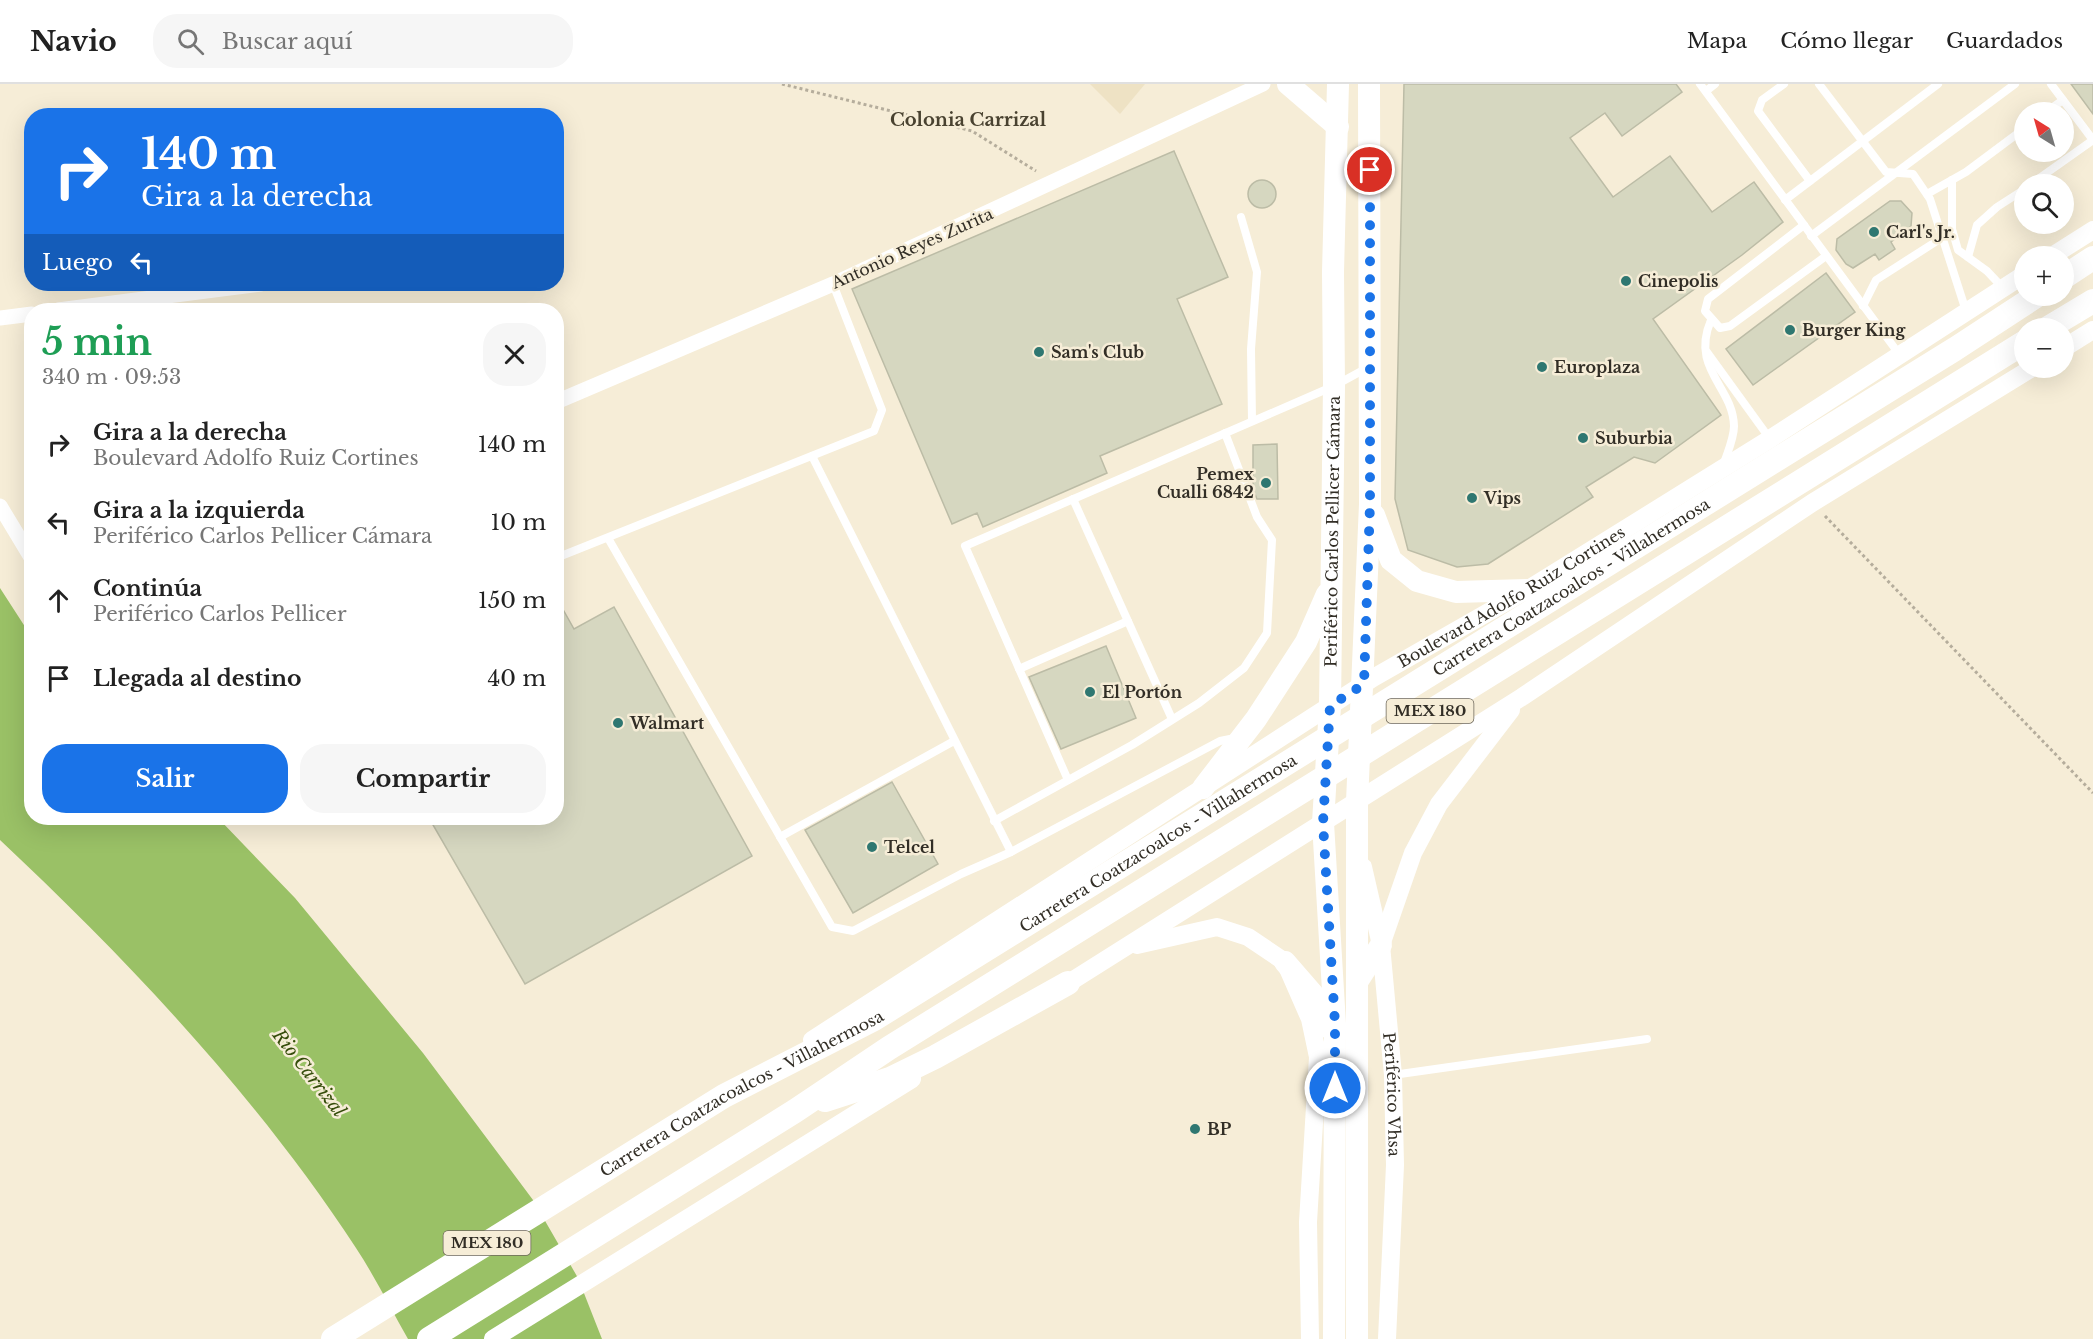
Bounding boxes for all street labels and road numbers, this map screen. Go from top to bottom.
street label: Antonio Reyes Zurita [827,203,996,293]
street label: Periférico Carlos Pellicer Cámara [1320,396,1344,667]
street label: Carretera Coatzacoalcos - Villahermosa [1429,494,1713,680]
street label: Boulevard Adolfo Ruiz Cortines [1394,522,1629,672]
road number: MEX 180 [1386,699,1474,723]
street label: Carretera Coatzacoalcos - Villahermosa [1016,750,1300,936]
street label: Carretera Coatzacoalcos - Villahermosa [596,1006,887,1181]
street label: Periférico Vhsa [1379,1031,1405,1157]
road number: MEX 180 [444,1231,530,1255]

